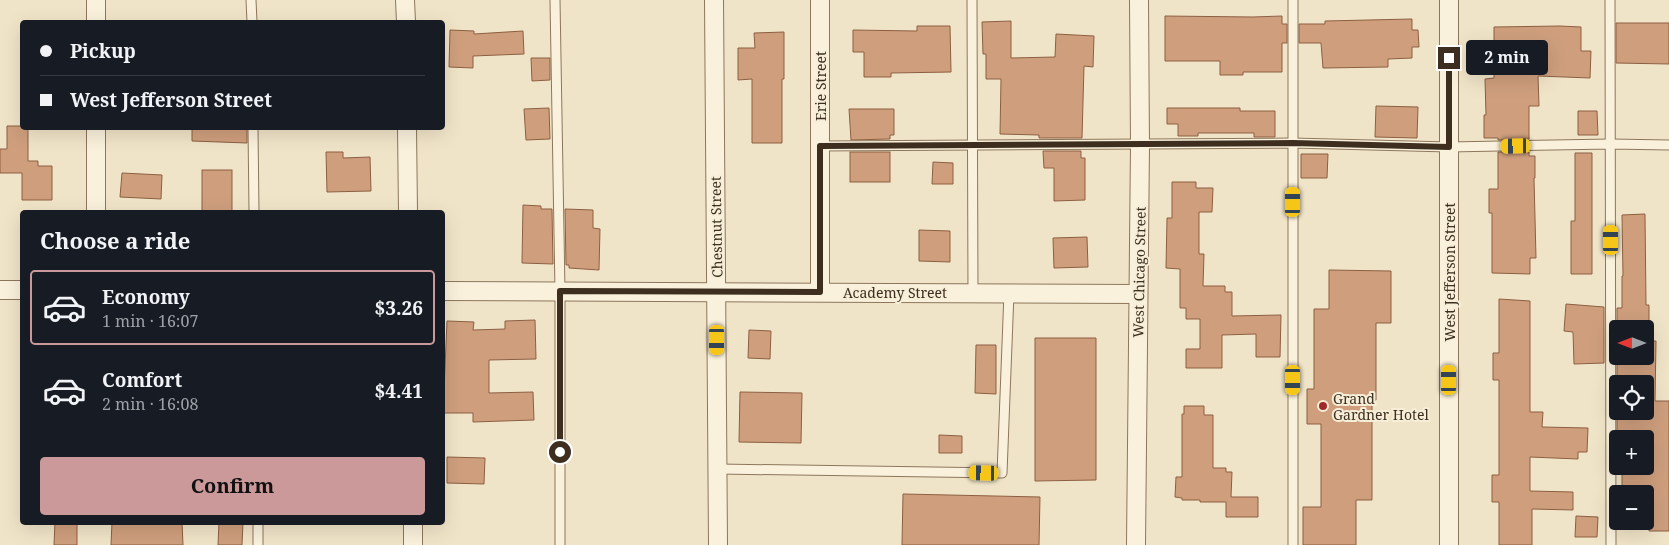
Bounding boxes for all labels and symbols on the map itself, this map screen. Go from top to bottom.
callout: 2 min [1466,40,1549,76]
route end [1438,47,1460,69]
street label: Erie Street [811,51,830,121]
car [1500,138,1531,154]
street label: Chestnut Street [706,176,726,278]
car [1285,187,1300,217]
street label: West Jefferson Street [1440,203,1459,341]
street label: West Chicago Street [1128,206,1150,338]
car [1603,225,1618,255]
street label: Academy Street [843,283,947,302]
north arrow [1609,320,1654,365]
car [709,325,724,355]
car [1285,365,1300,395]
car [1441,365,1456,395]
place label: Grand Gardner Hotel [1333,389,1429,424]
marker: Grand Gardner Hotel [1317,400,1329,412]
route start [549,441,571,463]
car [968,465,999,481]

